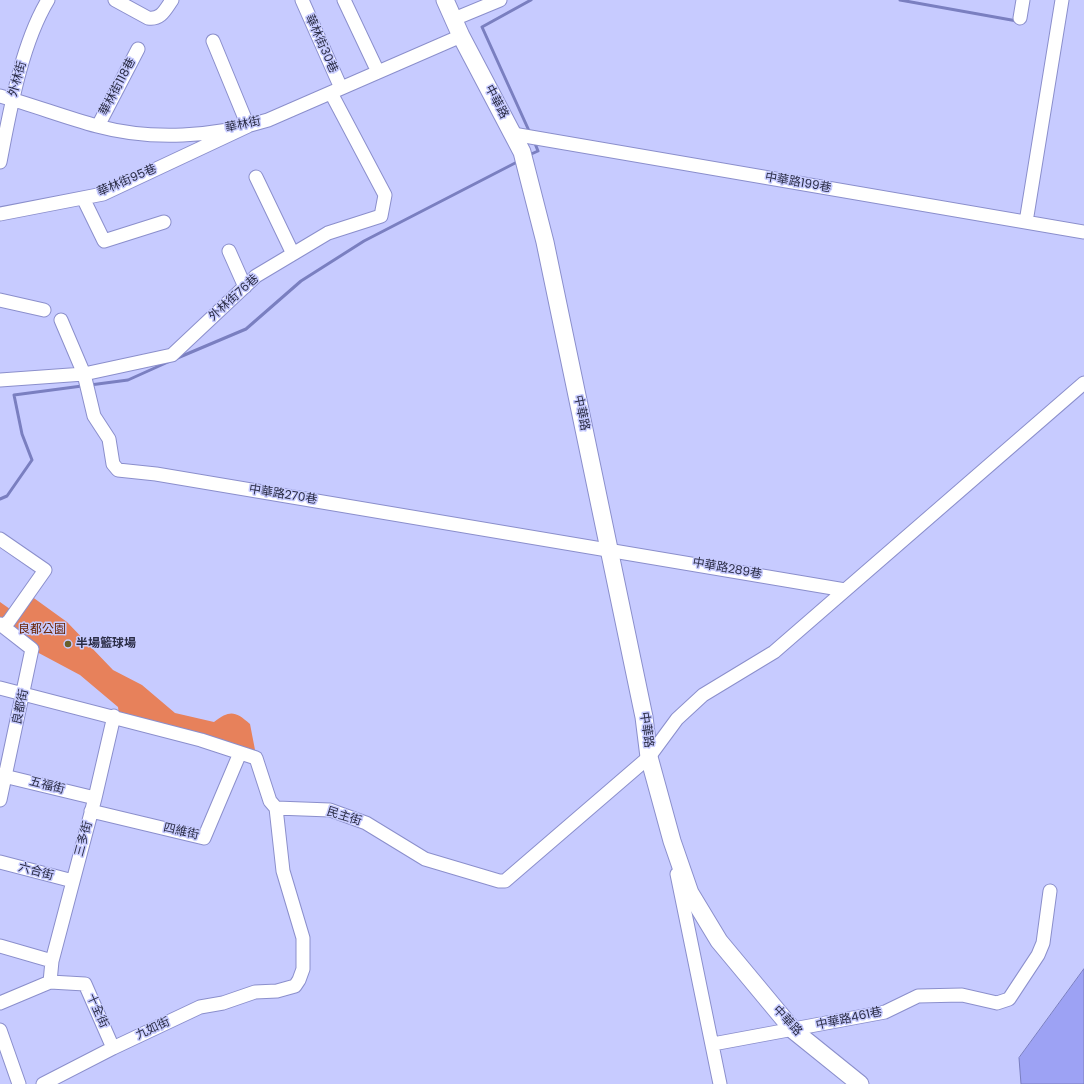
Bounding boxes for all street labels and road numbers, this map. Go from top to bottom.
street label: 華林街30巷 [302,12,340,76]
street label: 華林街118巷 [97,56,139,118]
street label: 外林街 [6,60,30,98]
street label: 中華路 [481,83,511,121]
street label: 華林街 [224,114,262,136]
street label: 華林街95巷 [95,162,159,200]
street label: 中華路199巷 [764,170,832,196]
street label: 外林街76巷 [206,272,262,324]
street label: 中華路 [570,394,592,432]
street label: 中華路270巷 [248,482,318,508]
street label: 中華路289巷 [691,556,763,582]
street label: 良都街 [10,688,32,726]
street label: 中華路 [636,711,656,749]
street label: 五福街 [28,775,66,797]
street label: 民主街 [325,805,363,829]
street label: 三多街 [72,820,96,858]
street label: 四維街 [162,821,200,843]
street label: 六合街 [17,860,55,884]
street label: 十全街 [83,992,111,1030]
street label: 中華路 [769,1003,805,1039]
street label: 中華路461巷 [815,1005,883,1033]
street label: 九如街 [134,1015,172,1043]

